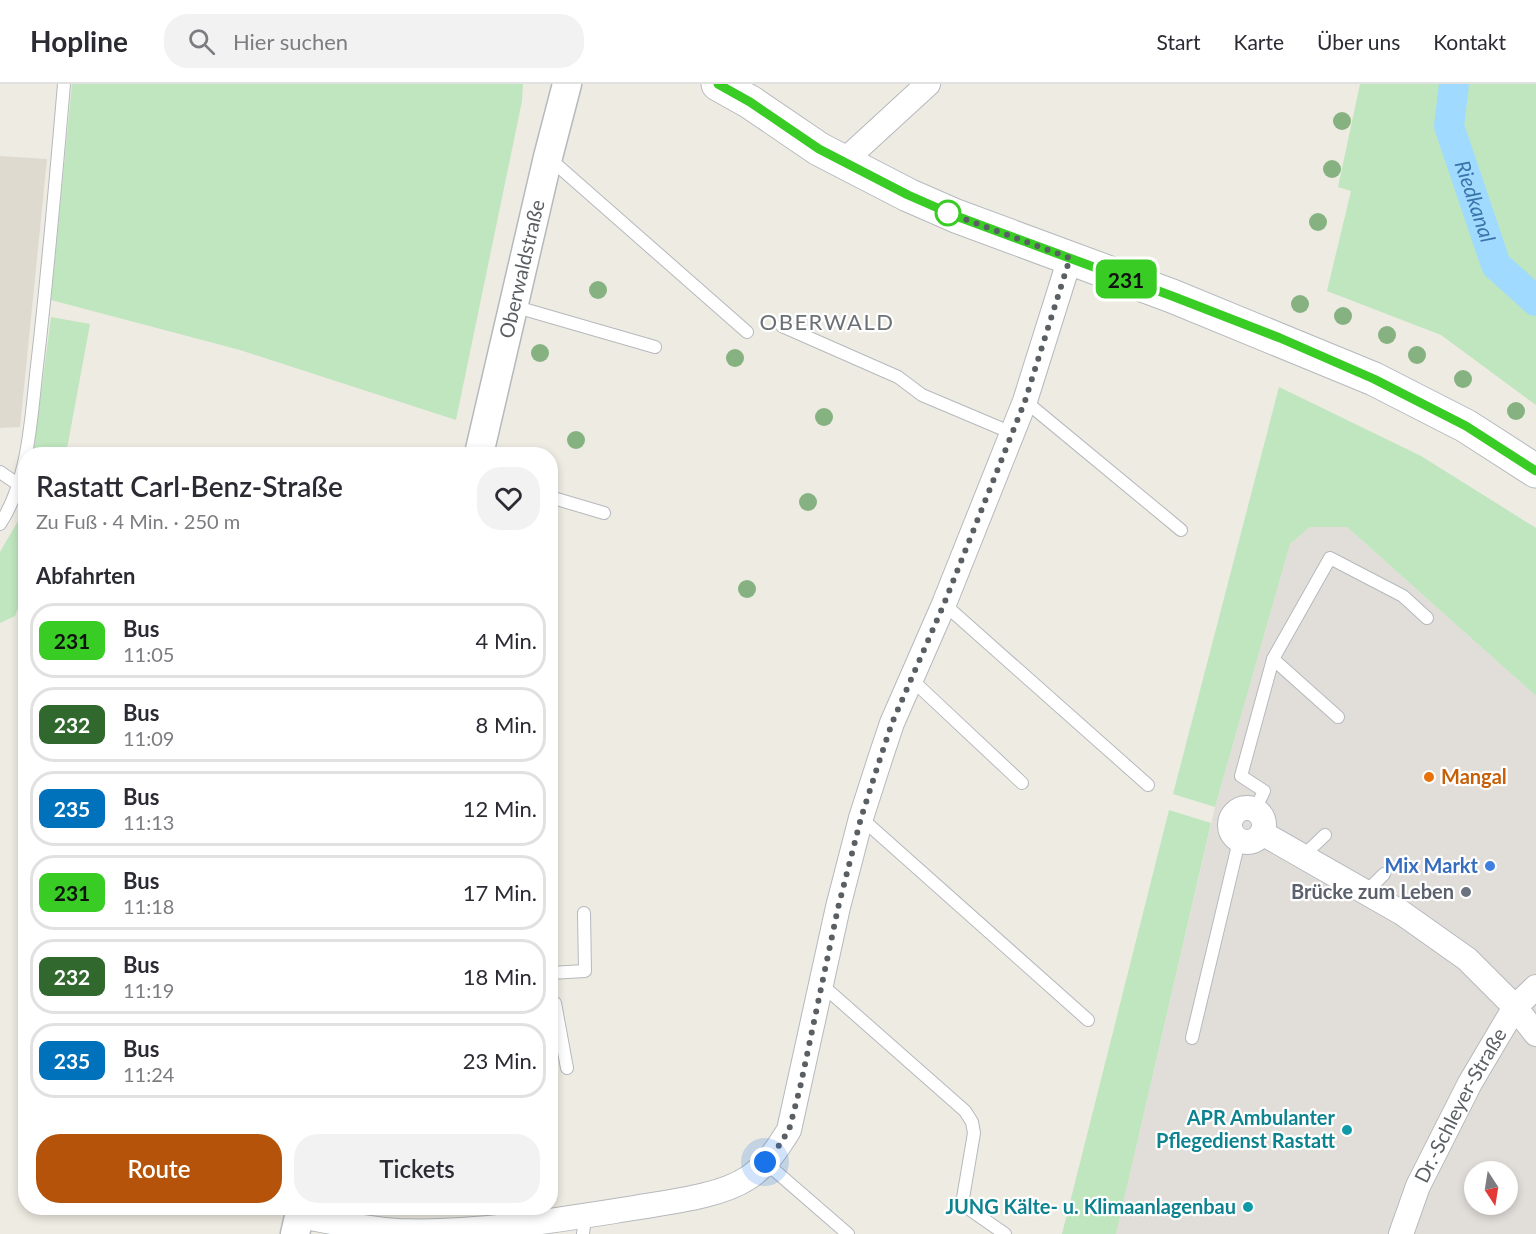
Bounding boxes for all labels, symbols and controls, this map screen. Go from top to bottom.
search box [164,14,584,68]
text: Hopline [30,24,128,58]
icon: search [185,25,218,58]
text: Hier suchen [233,28,348,55]
text: Start [1156,29,1201,54]
text: Karte [1234,29,1284,54]
text: Über uns [1317,29,1400,54]
text: Kontakt [1433,29,1506,54]
water label: Riedkanal [1451,157,1501,246]
street label: Oberwaldstraße [493,197,549,340]
unlabelled marker [935,200,961,226]
line badge: 231 [1092,260,1160,298]
text: 231 [1108,267,1144,292]
district label: OBERWALD [760,308,894,335]
button: heart [477,467,540,530]
text: Rastatt Carl-Benz-Straße [36,469,343,503]
text: Zu Fuß · 4 Min. · 250 m [36,509,240,533]
text: Abfahrten [36,562,135,589]
text: Bus [123,615,159,642]
text: 4 Min. [476,627,537,654]
text: 231 [54,628,90,653]
text: 11:05 [123,642,174,666]
text: Bus [123,699,159,726]
text: 8 Min. [476,711,537,738]
text: 232 [54,712,90,737]
text: 11:09 [123,726,174,750]
place label: Mangal [1441,764,1507,788]
marker: Mangal [1422,770,1436,784]
text: Bus [123,783,159,810]
text: 12 Min. [463,795,537,822]
text: 235 [54,796,90,821]
text: 11:13 [123,810,174,834]
place label: Mix Markt [1384,853,1479,877]
marker: Mix Markt [1483,859,1497,873]
text: Bus [123,867,159,894]
text: 17 Min. [463,879,537,906]
place label: Brücke zum Leben [1291,879,1454,903]
text: 231 [54,880,90,905]
marker: Brücke zum Leben [1459,885,1473,899]
text: 11:18 [123,894,174,918]
text: Bus [123,951,159,978]
text: 18 Min. [463,963,537,990]
text: 232 [54,964,90,989]
text: 11:19 [123,978,174,1002]
street label: Dr.-Schleyer-Straße [1409,1023,1511,1186]
text: Bus [123,1035,159,1062]
text: 23 Min. [463,1047,537,1074]
text: 235 [54,1048,90,1073]
text: 11:24 [123,1062,174,1086]
place label: APR Ambulanter Pflegedienst Rastatt [1156,1105,1336,1152]
marker: APR Ambulanter Pflegedienst Rastatt [1340,1123,1354,1137]
button: Route [36,1134,282,1203]
button: Tickets [294,1134,540,1203]
your location [750,1147,780,1177]
north arrow [1464,1161,1518,1215]
map controls [1464,1161,1518,1215]
place label: JUNG Kälte- u. Klimaanlagenbau [945,1194,1236,1218]
marker: JUNG Kälte- u. Klimaanlagenbau [1241,1200,1255,1214]

